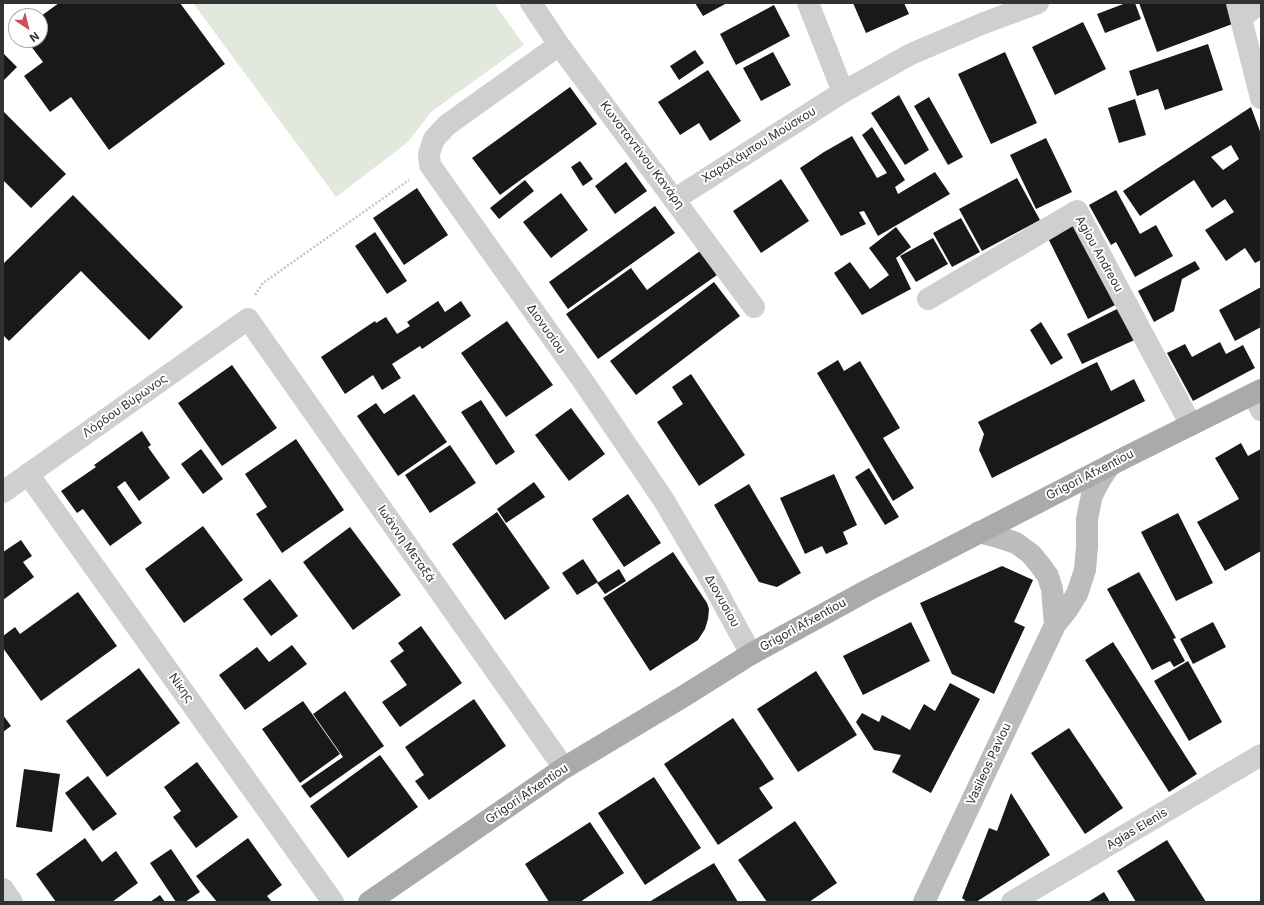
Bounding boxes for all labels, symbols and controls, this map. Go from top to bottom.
north arrow [8,8,48,48]
text: N [27,29,42,45]
street label: Κωνσταντίνου Κανάρη [597,98,687,212]
street label: Χαραλάμπου Μούσκου [699,104,819,186]
street label: Agiou Andreou [1072,214,1126,294]
street label: Διονυσίου [524,301,568,357]
street label: Λόρδου Βύρωνος [80,371,170,441]
street label: Grigori Afxentiou [1044,447,1136,503]
street label: Ιωάννη Μεταξά [374,503,438,585]
street label: Διονυσίου [702,572,742,630]
street label: Grigori Afxentiou [757,595,849,655]
street label: Νίκης [166,671,196,705]
street label: Vasileos Pavlou [964,721,1014,807]
street label: Grigori Afxentiou [483,761,571,827]
street label: Agias Elenis [1104,805,1170,853]

